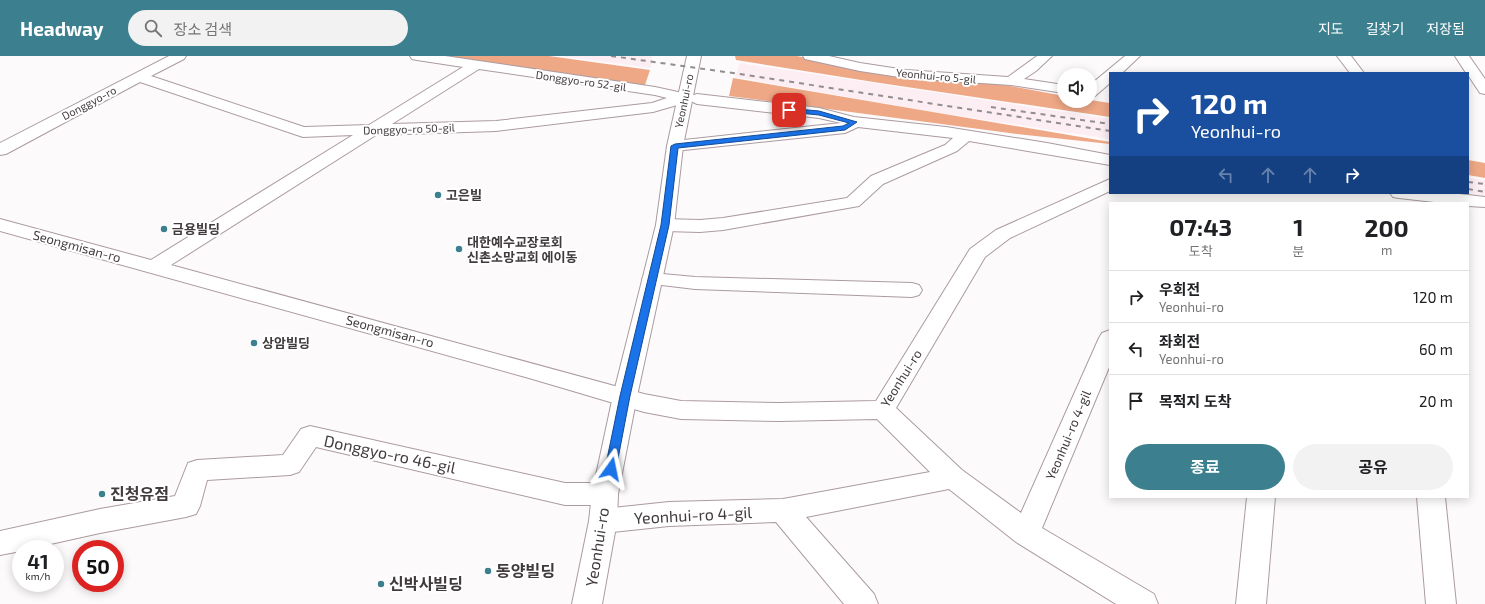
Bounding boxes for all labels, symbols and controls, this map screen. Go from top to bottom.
search box [128,10,408,46]
text: Headway [20,17,104,40]
icon: search [142,17,164,39]
text: 장소 검색 [174,20,232,38]
text: 지도 [1318,20,1344,37]
text: 길찾기 [1366,20,1404,37]
text: 저장됨 [1426,20,1465,37]
street label: Yeonhui-ro 5-gil [895,66,977,86]
street label: Donggyo-ro 52-gil [535,68,628,93]
map controls [1057,68,1097,108]
button: sound [1057,68,1097,108]
street label: Yeonhui-ro [671,73,696,129]
street label: Donggyo-ro [59,83,118,122]
text: 120 m [1191,86,1268,120]
icon: right [1125,88,1177,140]
pin [772,93,806,127]
icon: arrive [778,99,800,121]
street label: Donggyo-ro 50-gil [363,120,456,137]
text: Yeonhui-ro [1191,120,1281,142]
icon: left [1215,164,1237,186]
icon: ahead [1257,164,1279,186]
icon: ahead [1299,164,1321,186]
icon: right [1341,164,1363,186]
place label: 고은빌 [446,187,482,203]
marker: 고은빌 [433,190,443,200]
text: 07:43 [1169,212,1232,241]
text: 1 [1293,212,1304,241]
text: 200 [1365,213,1409,242]
place label: 금용빌딩 [172,221,220,237]
marker: 금용빌딩 [159,224,169,234]
street label: Seongmisan-ro [31,227,123,265]
place label: 대한예수교장로회 신촌소망교회 에이동 [467,234,577,265]
text: m [1381,242,1392,258]
text: 도착 [1189,243,1213,259]
text: 분 [1292,243,1304,259]
marker: 대한예수교장로회 신촌소망교회 에이동 [454,244,464,254]
text: 우회전 [1159,280,1200,298]
icon: right [1125,286,1147,308]
text: 120 m [1413,288,1453,306]
text: Yeonhui-ro [1159,299,1224,315]
street label: Seongmisan-ro [344,312,436,350]
text: 좌회전 [1159,332,1200,350]
place label: 상암빌딩 [262,335,310,351]
marker: 상암빌딩 [249,338,259,348]
icon: left [1125,338,1147,360]
text: 60 m [1419,340,1453,358]
street label: Yeonhui-ro [877,346,925,410]
text: Yeonhui-ro [1159,351,1224,367]
street label: Yeonhui-ro 4-gil [1042,388,1094,482]
icon: arrive [1125,390,1147,412]
text: 목적지 도착 [1159,392,1231,410]
text: 20 m [1419,392,1453,410]
street label: Donggyo-ro 46-gil [323,430,458,477]
button: 종료 [1125,444,1285,490]
button: 공유 [1293,444,1453,490]
position arrow [590,448,632,490]
place label: 진청유점 [110,484,169,503]
marker: 진청유점 [97,489,107,499]
street label: Yeonhui-ro 4-gil [633,502,753,527]
street label: Yeonhui-ro [581,506,612,588]
speed limit sign: 50 [72,540,124,592]
text: 41 [27,549,49,573]
place label: 동양빌딩 [496,561,555,580]
marker: 동양빌딩 [483,566,493,576]
text: km/h [26,570,50,582]
place label: 신박사빌딩 [389,574,463,593]
marker: 신박사빌딩 [376,579,386,589]

